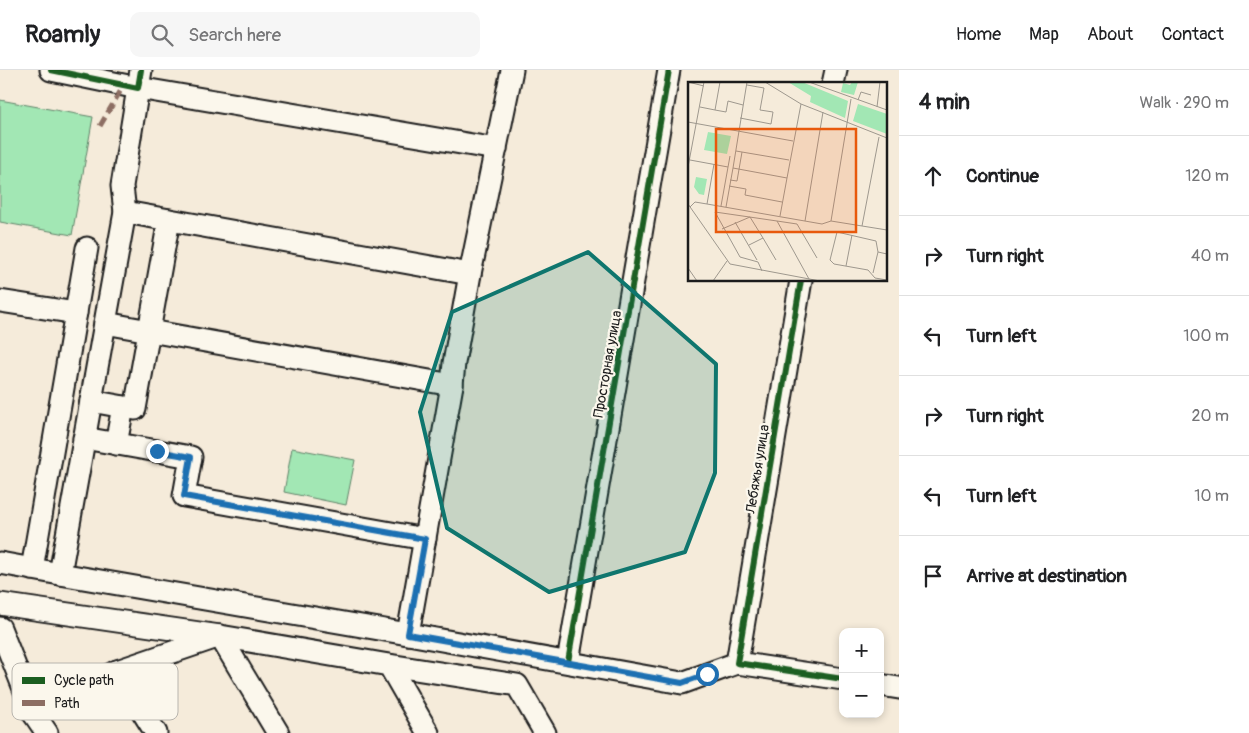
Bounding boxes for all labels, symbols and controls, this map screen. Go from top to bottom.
search box [130,12,480,57]
text: Roamly [25,20,100,49]
icon: search [148,21,176,49]
text: Search here [188,23,281,47]
text: Home [956,23,1001,46]
text: Map [1029,23,1059,46]
text: About [1087,23,1133,46]
text: Contact [1161,23,1224,46]
inset map [688,82,886,281]
text: 4 min [919,89,970,116]
text: Walk · 290 m [1140,93,1229,113]
icon: ahead [919,162,947,190]
text: Continue [966,164,1039,188]
text: 120 m [1185,166,1229,186]
icon: right [919,242,947,270]
text: Turn right [966,244,1044,268]
text: 40 m [1191,246,1229,266]
street label: Просторная улица [590,309,625,419]
icon: left [919,322,947,350]
text: Turn left [966,324,1036,348]
text: 100 m [1183,326,1229,346]
icon: right [919,402,947,430]
text: Turn right [966,404,1044,428]
text: 20 m [1191,406,1229,426]
street label: Лебяжья улица [742,423,773,516]
route end [146,440,169,463]
icon: left [919,482,947,510]
text: Turn left [966,484,1036,508]
text: 10 m [1194,486,1229,506]
icon: arrive [919,562,947,590]
text: Arrive at destination [966,564,1127,588]
map controls [839,628,884,718]
button: + [839,628,884,673]
legend [12,663,178,720]
route start [696,663,719,686]
text: Cycle path [54,672,114,689]
button: − [839,673,884,718]
text: Path [54,695,79,712]

